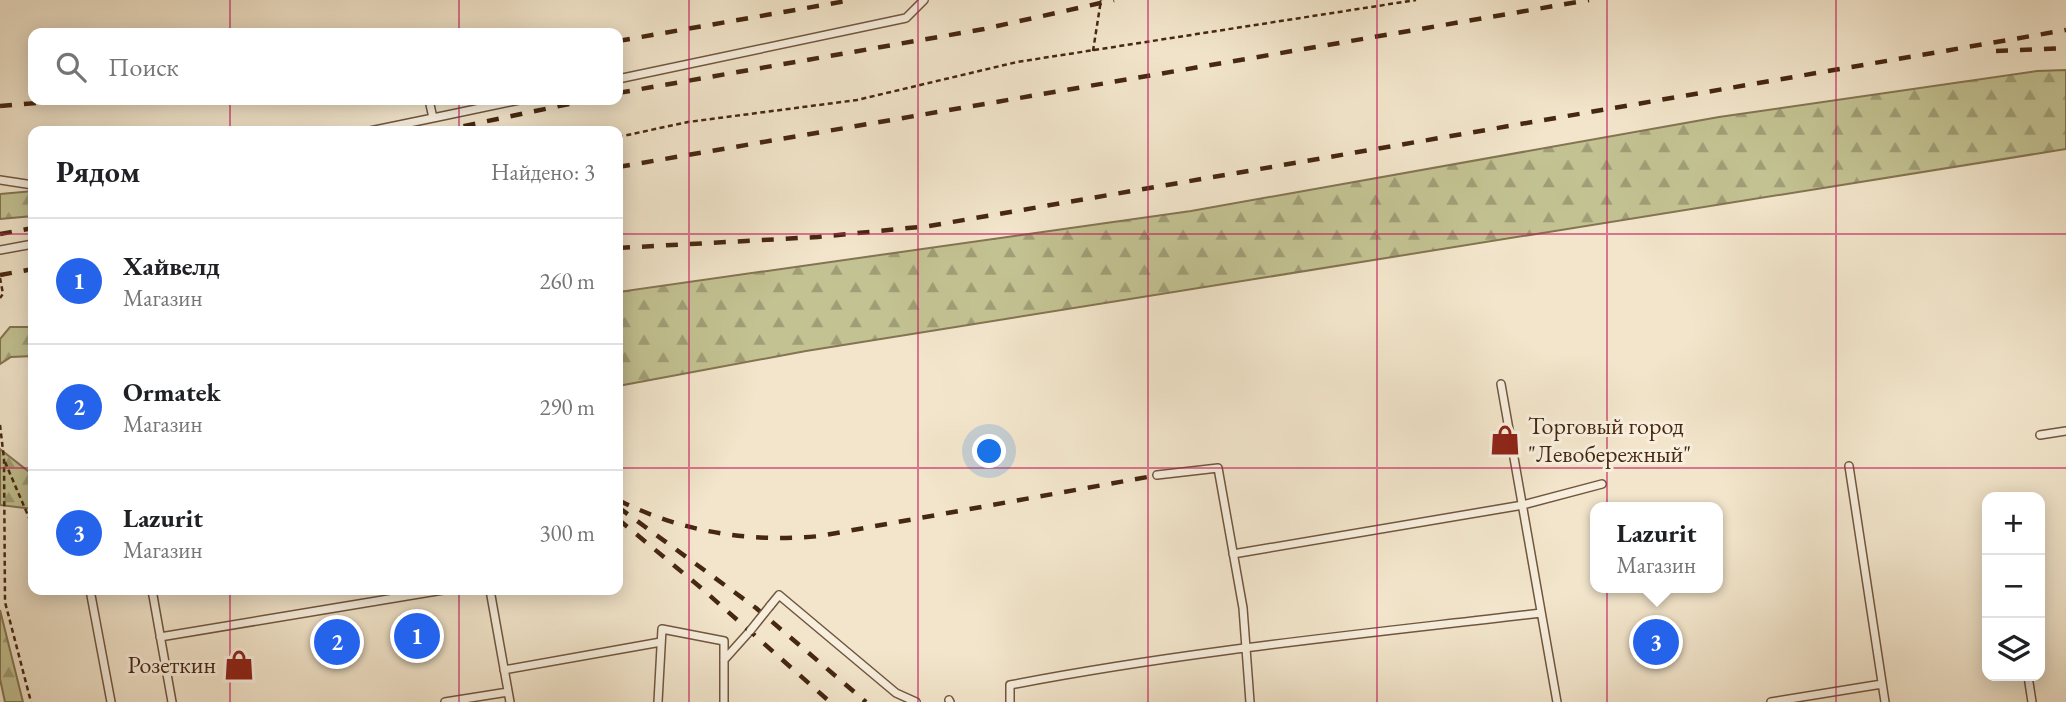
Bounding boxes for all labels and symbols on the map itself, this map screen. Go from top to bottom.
place label: Торговый город "Левобережный" [1528,410,1691,469]
shop icon: Торговый город "Левобережный" [1488,423,1522,457]
your location [972,434,1006,468]
pin: 1 [394,610,440,662]
pin: 2 [314,616,360,668]
pin: 3 [1633,616,1679,668]
shop icon: Розеткин [222,648,256,682]
place label: Розеткин [127,649,216,680]

